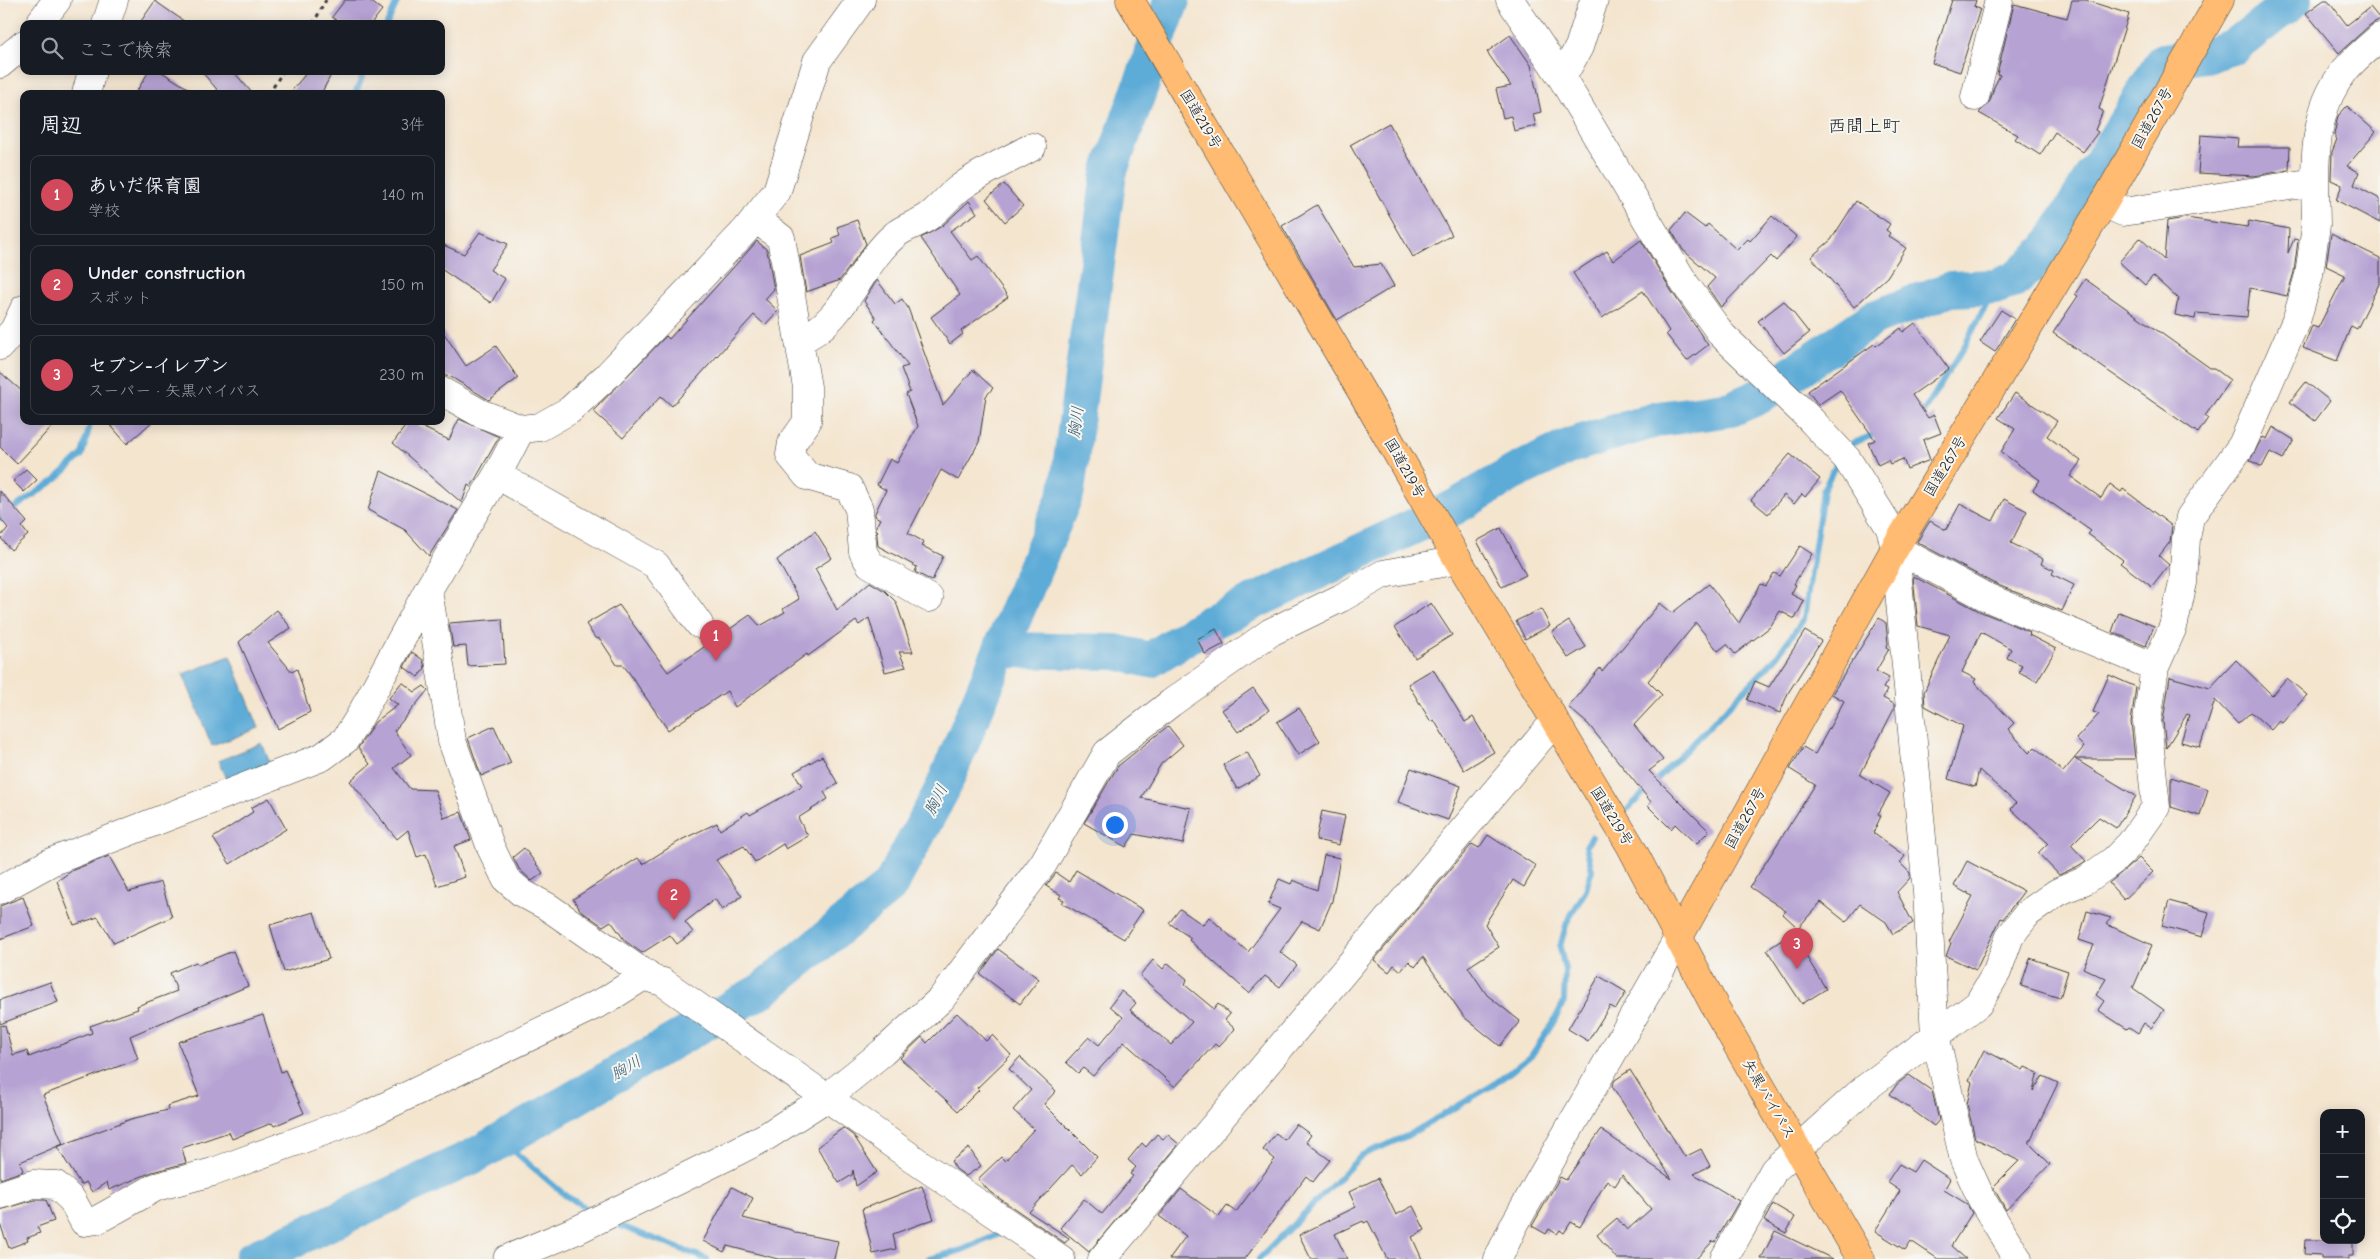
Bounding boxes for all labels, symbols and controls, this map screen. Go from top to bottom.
search box [20,20,445,75]
icon: search [38,34,66,62]
text: ここで検索 [78,39,173,61]
street label: 国道267号 [2128,84,2176,152]
street label: 国道219号 [1176,86,1226,152]
text: 周辺 [40,113,82,137]
text: 3件 [401,116,425,134]
district label: 西間上町 [1828,116,1900,137]
text: あいだ保育園 [88,175,202,197]
text: 1 [54,186,60,204]
text: 140 m [382,186,424,204]
text: 学校 [88,202,120,220]
text: Under construction [88,262,246,284]
text: 2 [53,276,61,294]
text: 150 m [381,276,424,294]
text: スポット [88,289,152,307]
text: セブン-イレブン [88,355,229,377]
text: 3 [53,366,61,384]
text: 230 m [379,366,424,384]
text: スーパー · 矢黒バイパス [88,382,261,400]
water label: 胸川 [1065,405,1087,439]
street label: 国道267号 [1920,432,1970,500]
street label: 国道219号 [1381,435,1429,501]
pin: 1 [700,620,732,661]
water label: 胸川 [921,782,951,818]
street label: 国道219号 [1587,783,1637,849]
street label: 国道267号 [1721,784,1769,852]
your location [1102,812,1128,838]
pin: 2 [658,879,690,920]
pin: 3 [1781,928,1813,969]
water label: 胸川 [608,1052,644,1084]
street label: 矢黒バイパス [1739,1056,1799,1142]
map controls [2320,1109,2365,1244]
button: + [2320,1109,2365,1154]
button: − [2320,1154,2365,1199]
button: locate [2320,1199,2365,1244]

